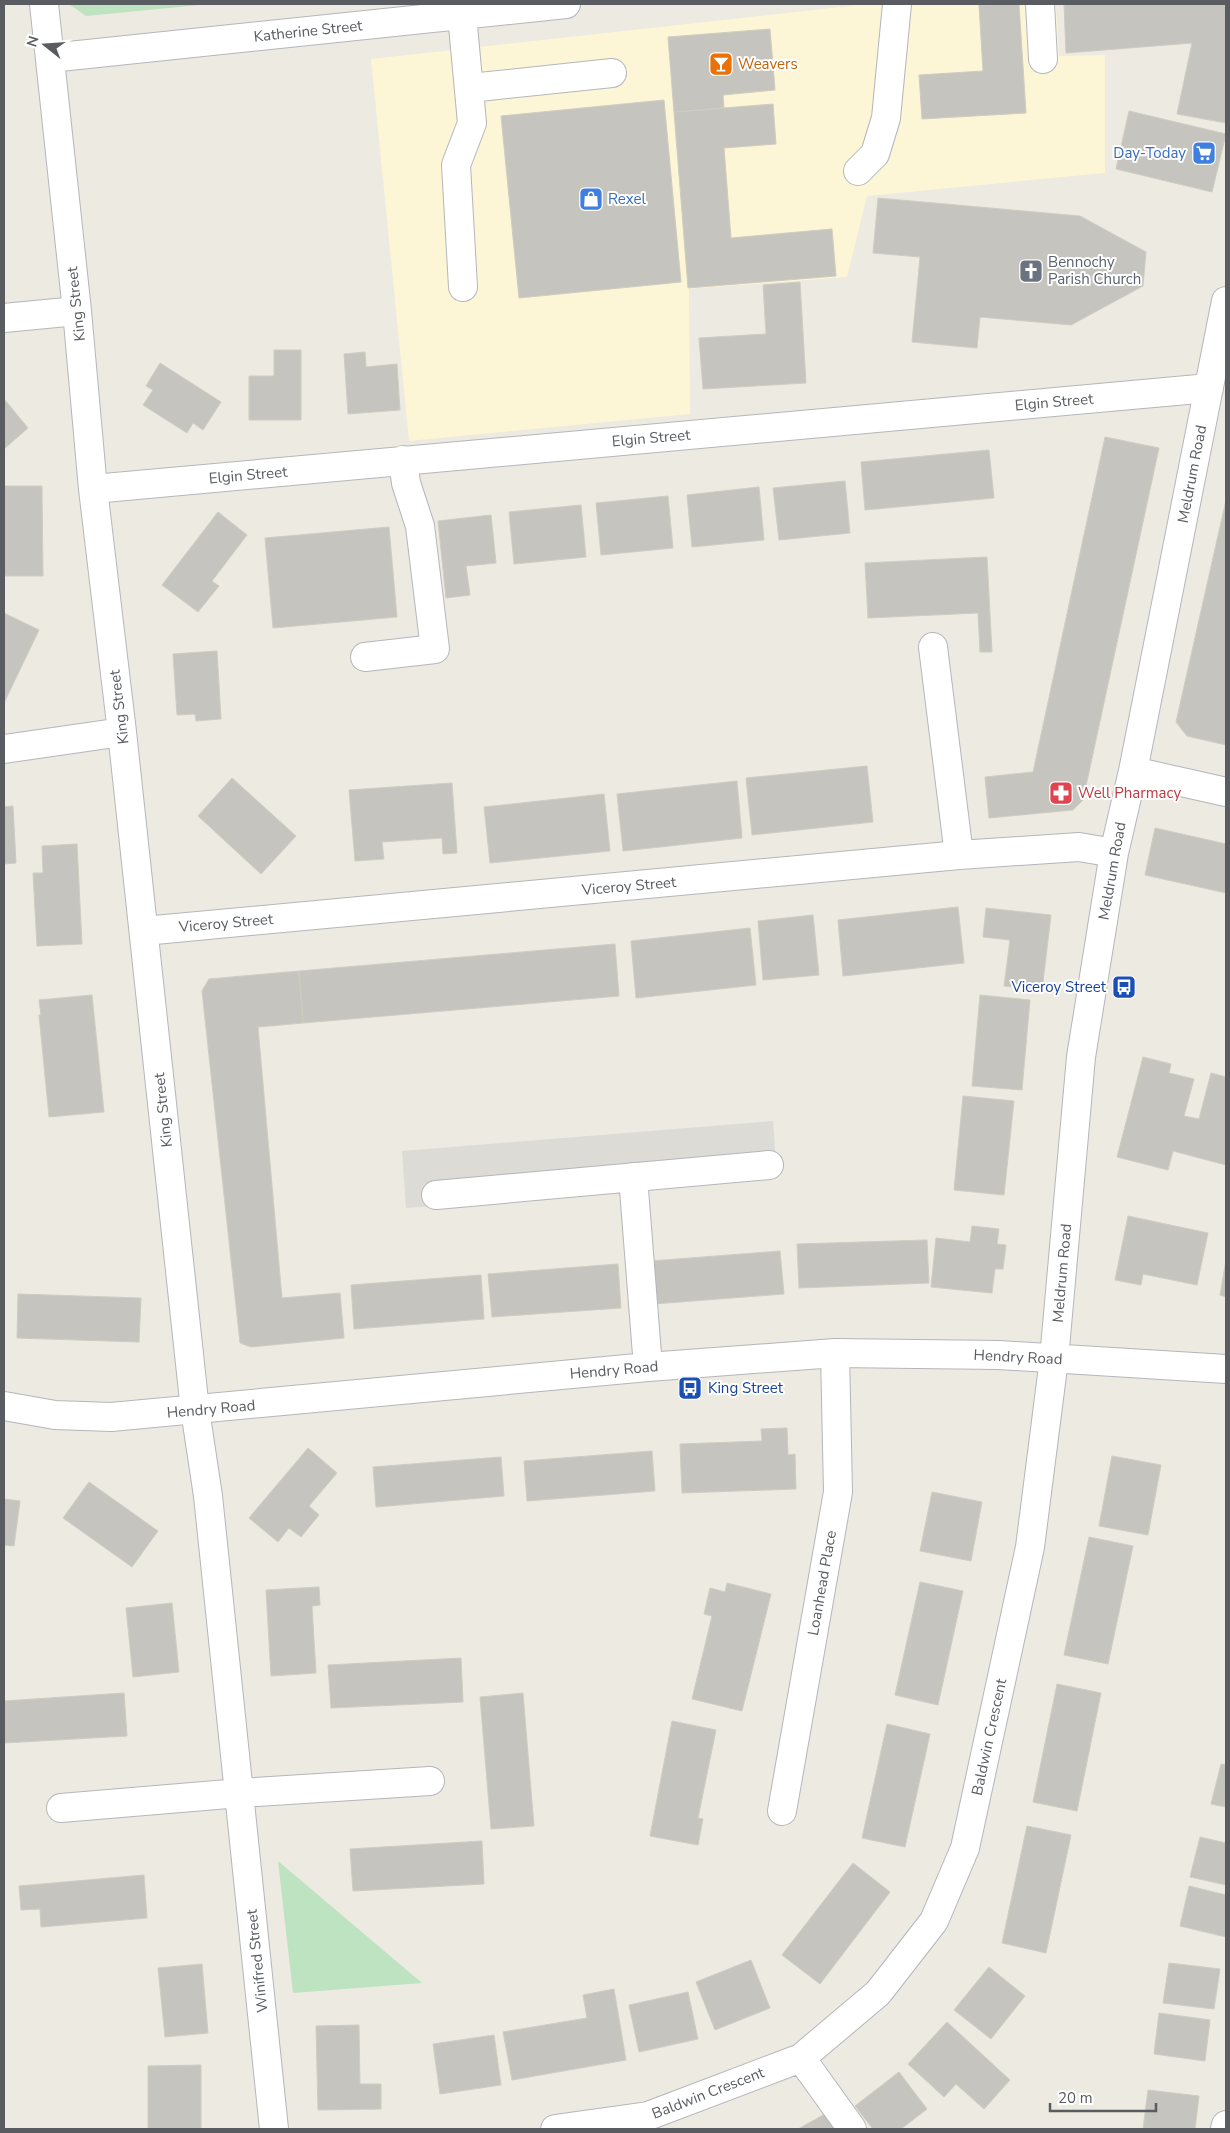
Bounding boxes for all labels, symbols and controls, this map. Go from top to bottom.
street label: Katherine Street [253,15,364,47]
north arrow [20,20,70,70]
text: N [22,34,44,49]
bar icon: Weavers [708,51,734,77]
place label: Weavers [738,54,798,74]
supermarket icon: Day-Today [1191,140,1217,166]
place label: Day-Today [1113,143,1186,163]
shop icon: Rexel [578,186,604,212]
place label: Rexel [608,189,646,209]
place label: Bennochy Parish Church [1048,252,1141,289]
church icon: Bennochy Parish Church [1018,258,1044,284]
street label: King Street [62,265,90,342]
street label: Elgin Street [1014,389,1095,415]
street label: Meldrum Road [1173,423,1211,525]
street label: Elgin Street [611,425,692,451]
street label: Elgin Street [208,462,289,488]
street label: King Street [104,668,133,745]
pharmacy icon: Well Pharmacy [1048,780,1074,806]
place label: Well Pharmacy [1078,783,1181,803]
street label: Meldrum Road [1094,820,1130,922]
street label: Viceroy Street [580,872,678,900]
street label: Viceroy Street [177,909,275,937]
bus stop icon: Viceroy Street [1111,974,1137,1000]
place label: Viceroy Street [1010,977,1107,997]
street label: King Street [149,1071,177,1148]
street label: Meldrum Road [1048,1223,1076,1323]
street label: Hendry Road [973,1345,1063,1369]
street label: Hendry Road [569,1356,659,1384]
bus stop icon: King Street [677,1375,703,1401]
place label: King Street [708,1378,784,1398]
street label: Hendry Road [166,1395,256,1423]
street label: Loanhead Place [803,1529,841,1637]
street label: Baldwin Crescent [967,1676,1011,1797]
street label: Winifred Street [242,1908,272,2014]
street label: Baldwin Crescent [649,2062,768,2124]
scale bar [1050,2080,1156,2112]
text: 20 m [1058,2088,1093,2108]

